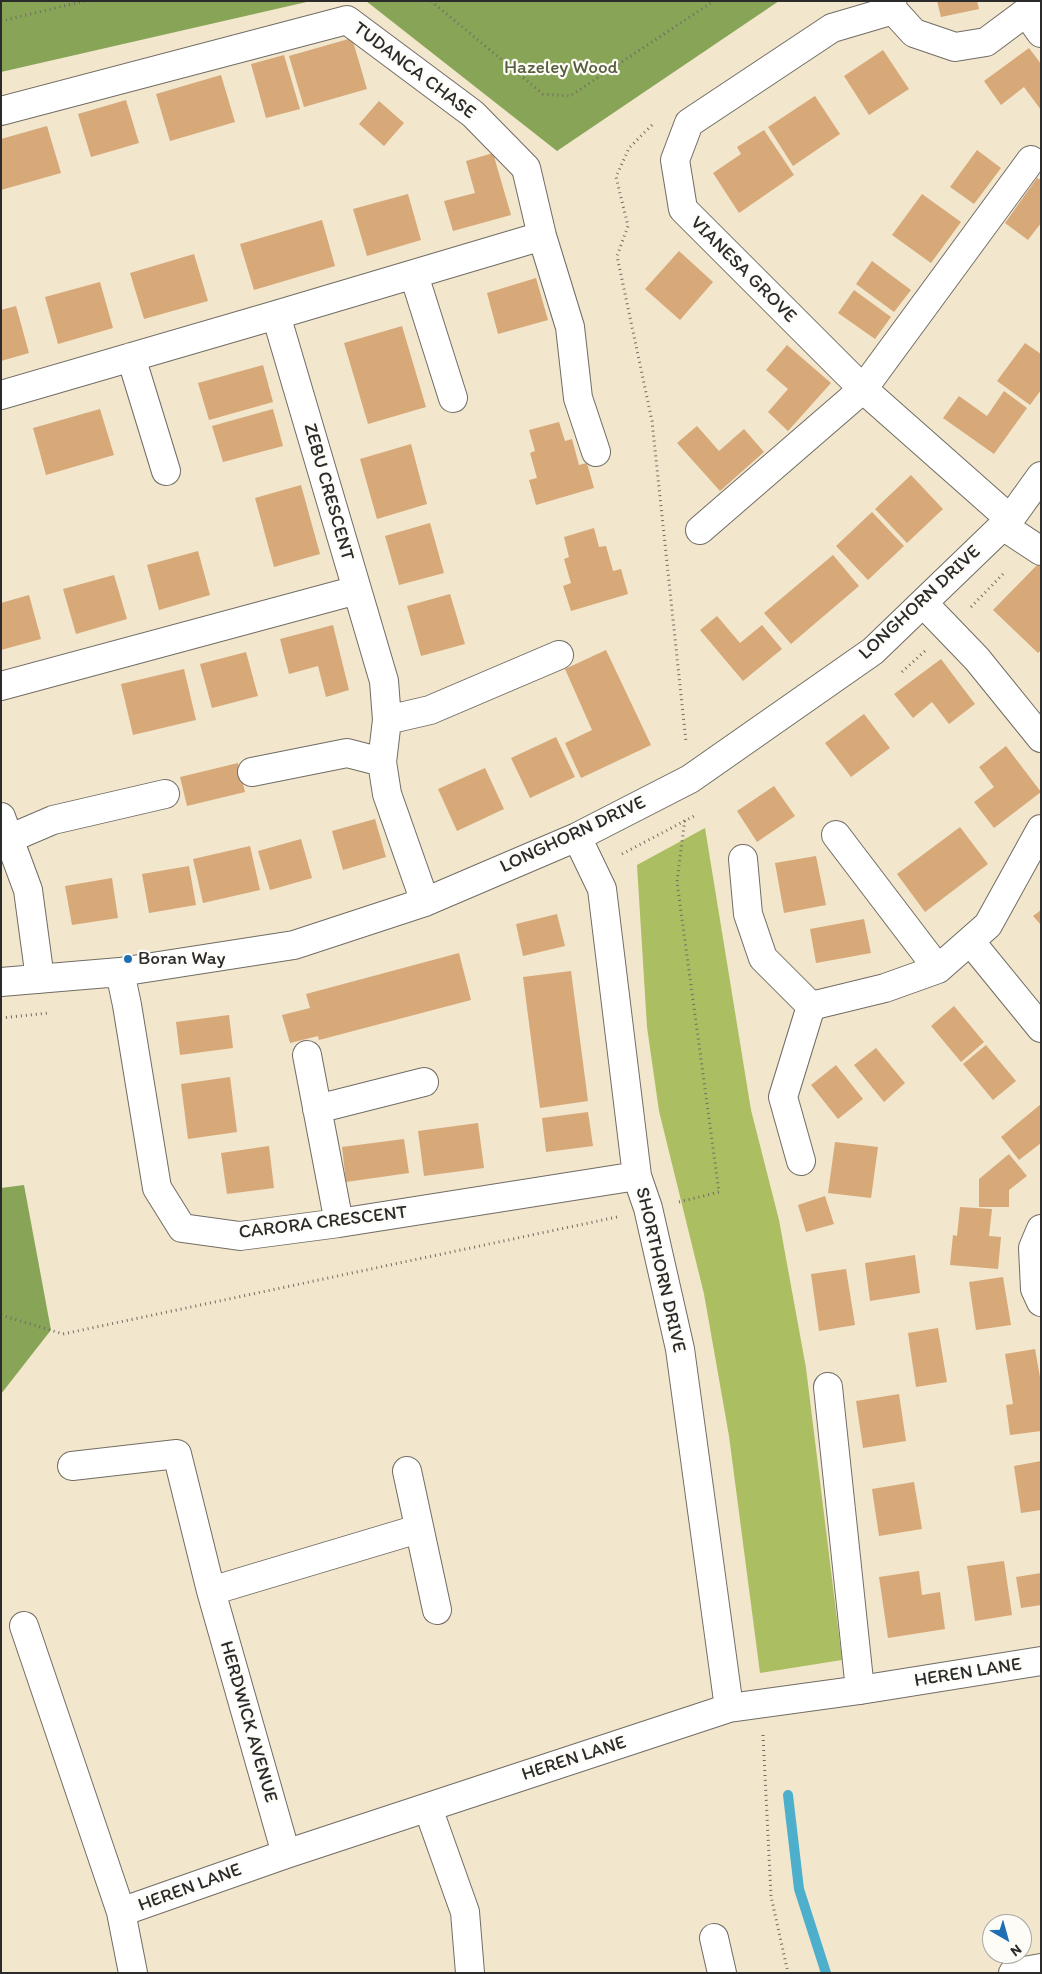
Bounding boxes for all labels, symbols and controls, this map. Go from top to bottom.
street label: TUDANCA CHASE [348,17,480,125]
park label: Hazeley Wood [504,57,618,79]
street label: VIANESA GROVE [685,212,801,328]
street label: ZEBU CRESCENT [298,421,358,563]
street label: LONGHORN DRIVE [854,541,986,665]
street label: LONGHORN DRIVE [497,791,649,879]
place label: Boran Way [138,948,225,970]
marker: Boran Way [122,953,134,965]
street label: SHORTHORN DRIVE [630,1185,690,1355]
street label: CARORA CRESCENT [237,1201,409,1245]
street label: HERDWICK AVENUE [214,1639,282,1805]
street label: HEREN LANE [913,1653,1023,1693]
street label: HEREN LANE [519,1731,629,1787]
street label: HEREN LANE [135,1859,245,1917]
north arrow [982,1914,1032,1964]
text: N [1007,1941,1025,1960]

